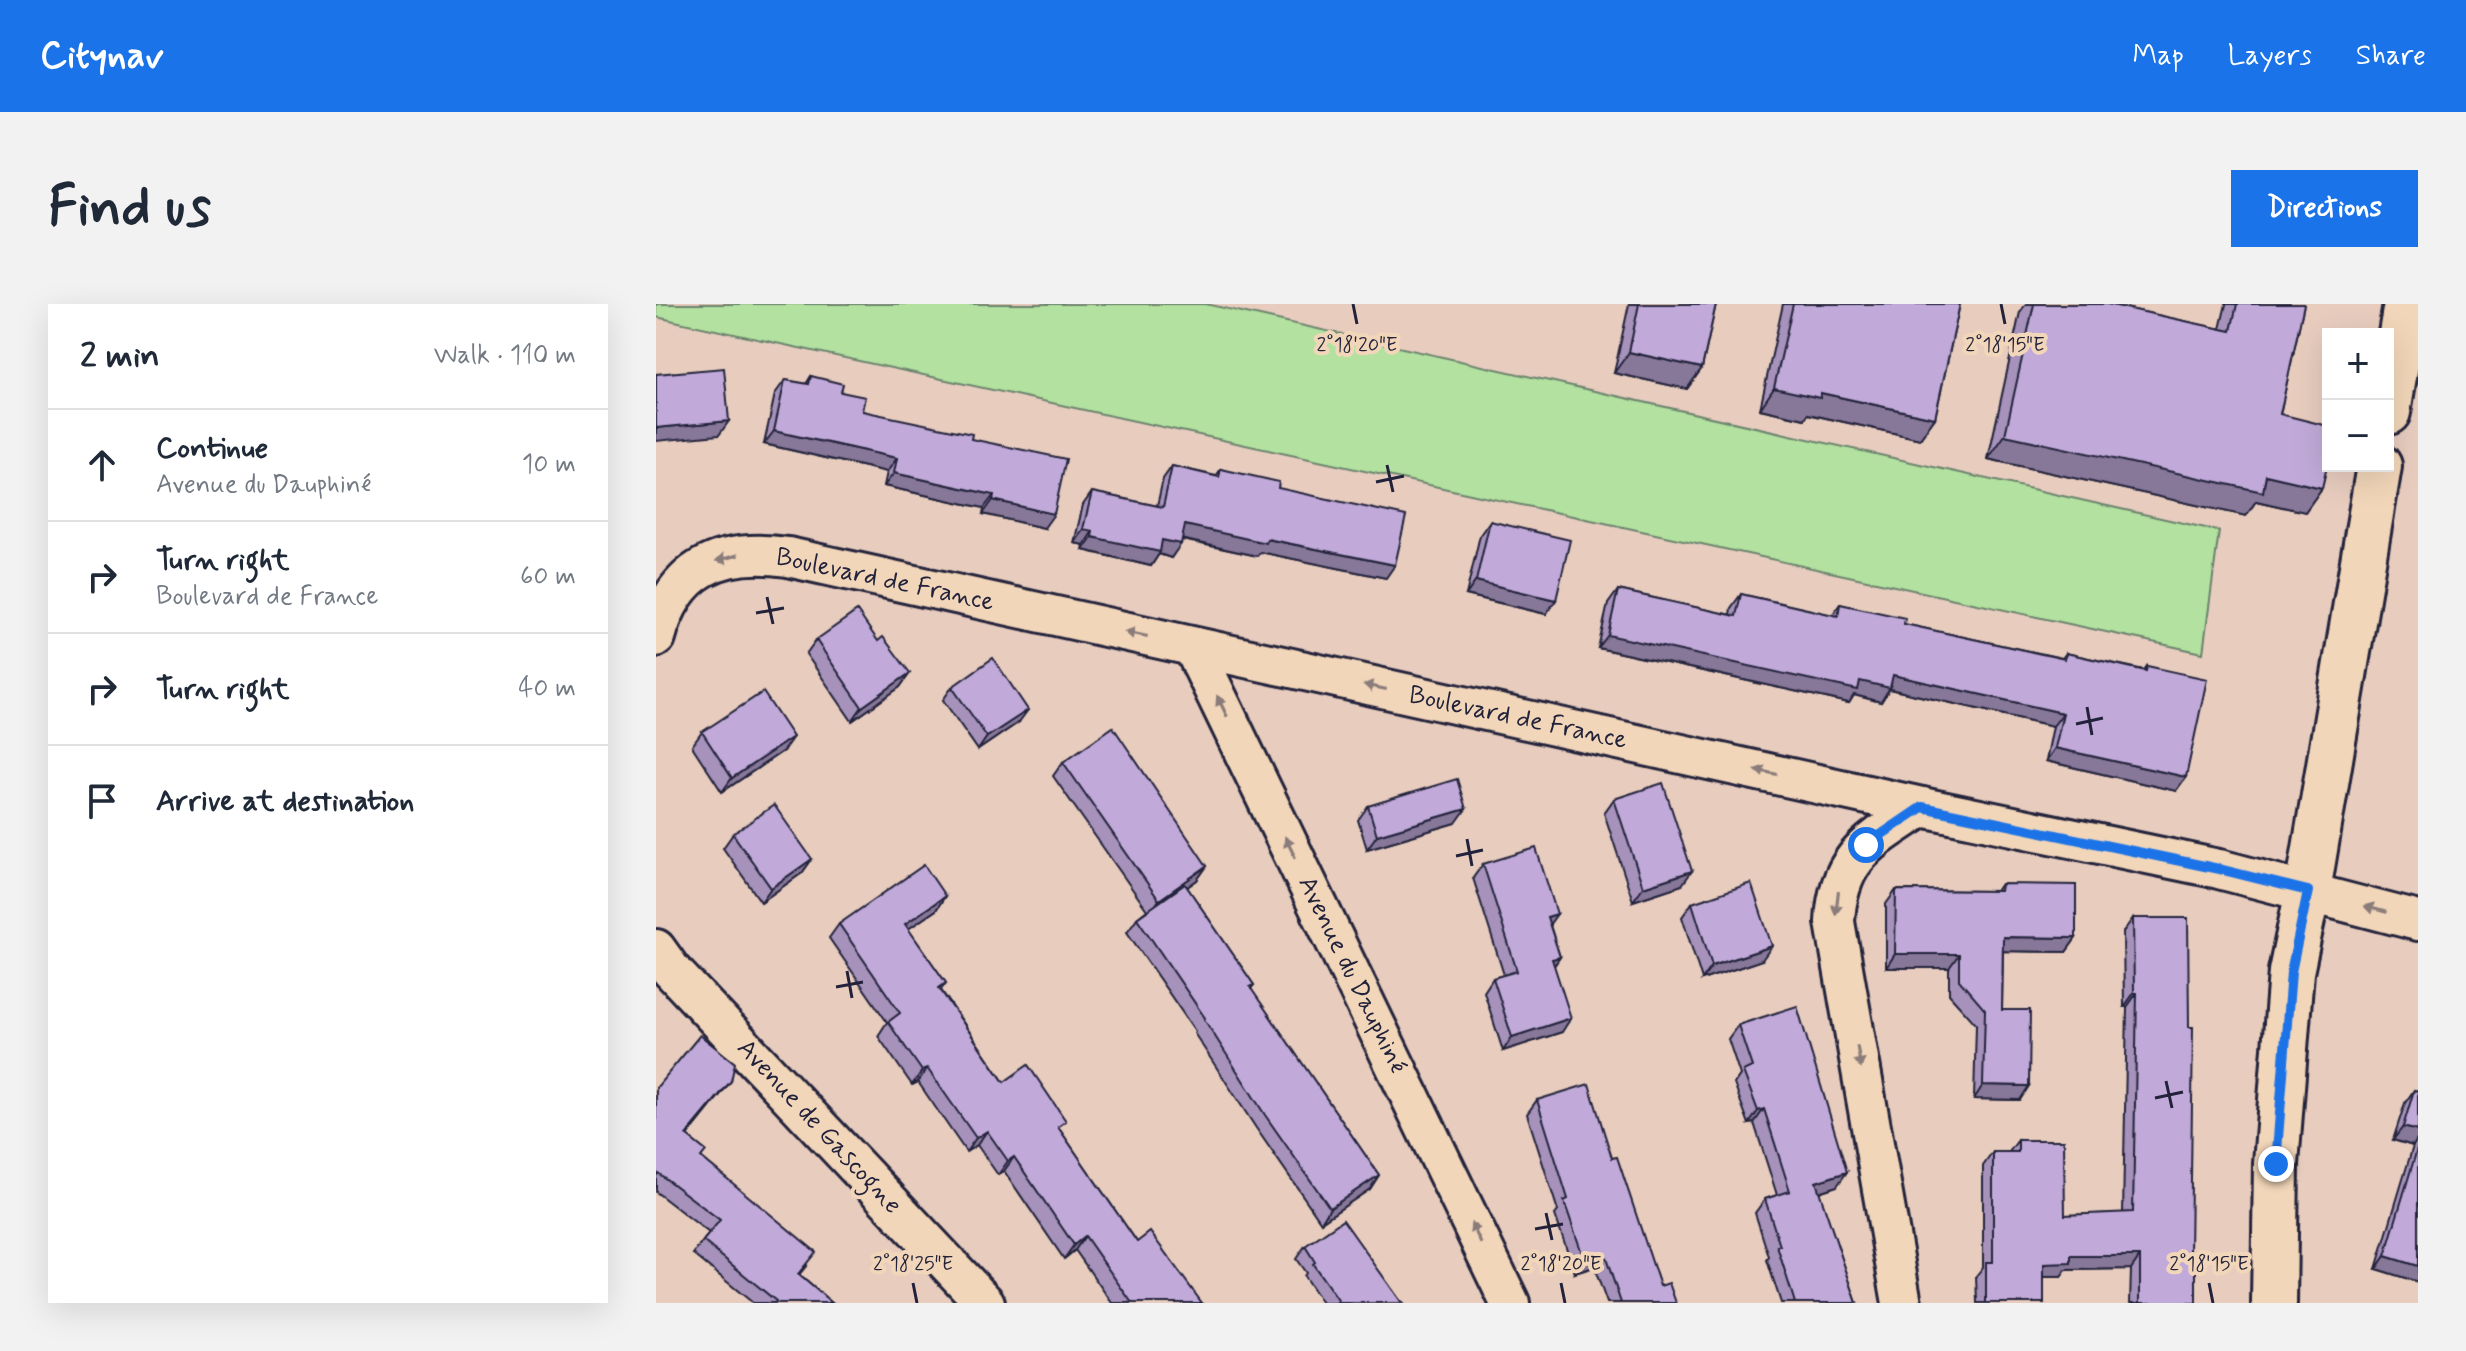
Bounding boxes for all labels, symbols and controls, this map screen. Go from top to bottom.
text: Citynav [40,32,164,81]
text: Map [2133,38,2184,75]
text: Layers [2228,38,2312,75]
text: Share [2356,38,2426,75]
button: Directions [2231,170,2418,247]
text: Find us [48,172,211,245]
map controls [2322,328,2394,472]
button: + [2322,328,2394,400]
text: 2°18'20"E [1317,332,1397,359]
text: 2°18'15"E [1965,332,2045,359]
text: 2 min [80,334,160,379]
text: Walk · 110 m [434,339,576,373]
button: − [2322,400,2394,472]
text: Continue [156,429,268,468]
icon: ahead [80,443,124,487]
text: 10 m [522,448,576,482]
text: Avenue du Dauphiné [156,468,371,502]
street label: Boulevard de France [773,540,997,620]
text: Turn right [156,541,289,580]
one-way arrow [715,553,740,565]
icon: right [80,555,124,599]
text: 60 m [520,560,576,594]
text: Boulevard de France [156,580,378,614]
one-way arrow [1123,627,1148,640]
icon: right [80,667,124,711]
text: Turn right [156,670,289,709]
text: 40 m [518,672,576,706]
street label: Boulevard de France [1406,678,1630,758]
one-way arrow [1363,680,1388,692]
one-way arrow [1215,695,1229,718]
one-way arrow [1753,765,1778,778]
icon: arrive [80,779,124,823]
text: Arrive at destination [156,782,414,821]
route start [1848,827,1884,863]
one-way arrow [1283,836,1297,859]
street label: Avenue du Dauphiné [1290,871,1414,1079]
one-way arrow [1831,891,1844,916]
one-way arrow [2362,902,2386,915]
street label: Avenue de Gascogne [727,1032,909,1224]
one-way arrow [1853,1044,1865,1069]
route end [2258,1146,2294,1182]
one-way arrow [1469,1221,1483,1245]
text: 2°18'25"E [873,1251,953,1278]
text: 2°18'20"E [1521,1251,1601,1278]
text: 2°18'15"E [2169,1251,2249,1278]

